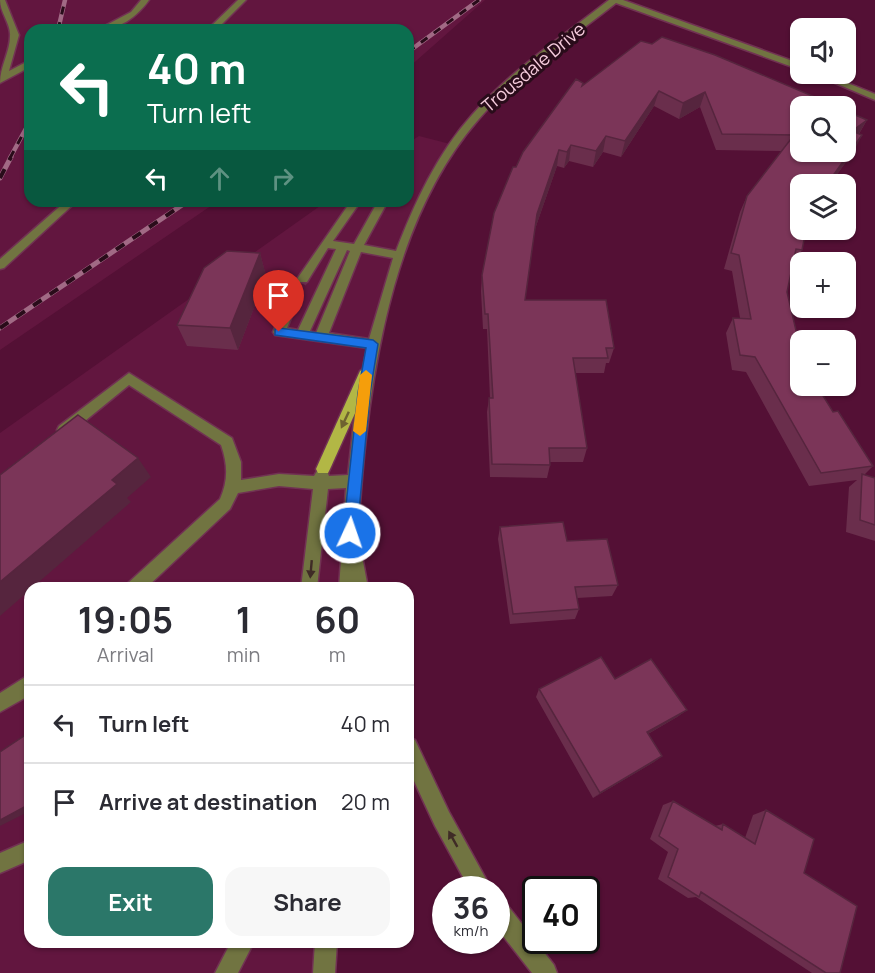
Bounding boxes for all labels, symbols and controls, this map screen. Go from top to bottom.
street label: Trousdale Drive [476,17,590,117]
map controls [790,18,856,396]
button: sound [790,18,856,84]
text: 40 m [147,39,246,97]
icon: left [48,48,126,126]
text: Turn left [147,94,251,131]
button: search [790,96,856,162]
icon: left [140,162,173,195]
icon: ahead [203,162,236,195]
icon: right [266,162,299,195]
button: layers [790,174,856,240]
button: + [790,252,856,318]
pin [253,270,304,332]
icon: arrive [262,279,295,312]
button: − [790,330,856,396]
one-way arrow [340,411,349,428]
position arrow [318,501,382,565]
one-way arrow [306,559,316,578]
text: 19:05 [78,595,173,644]
text: 1 [236,595,251,644]
text: 60 [314,595,360,644]
text: Arrival [97,641,154,668]
text: min [227,641,260,668]
text: m [329,641,346,668]
icon: left [48,708,81,741]
text: Turn left [99,709,189,739]
text: 40 m [341,709,390,739]
icon: arrive [48,786,81,819]
text: Arrive at destination [99,787,317,817]
text: 20 m [341,787,390,817]
one-way arrow [448,830,458,847]
button: Exit [48,867,213,936]
button: Share [225,867,390,936]
speed limit sign: 40 [522,876,600,954]
text: 36 [453,887,489,928]
text: km/h [454,920,488,941]

